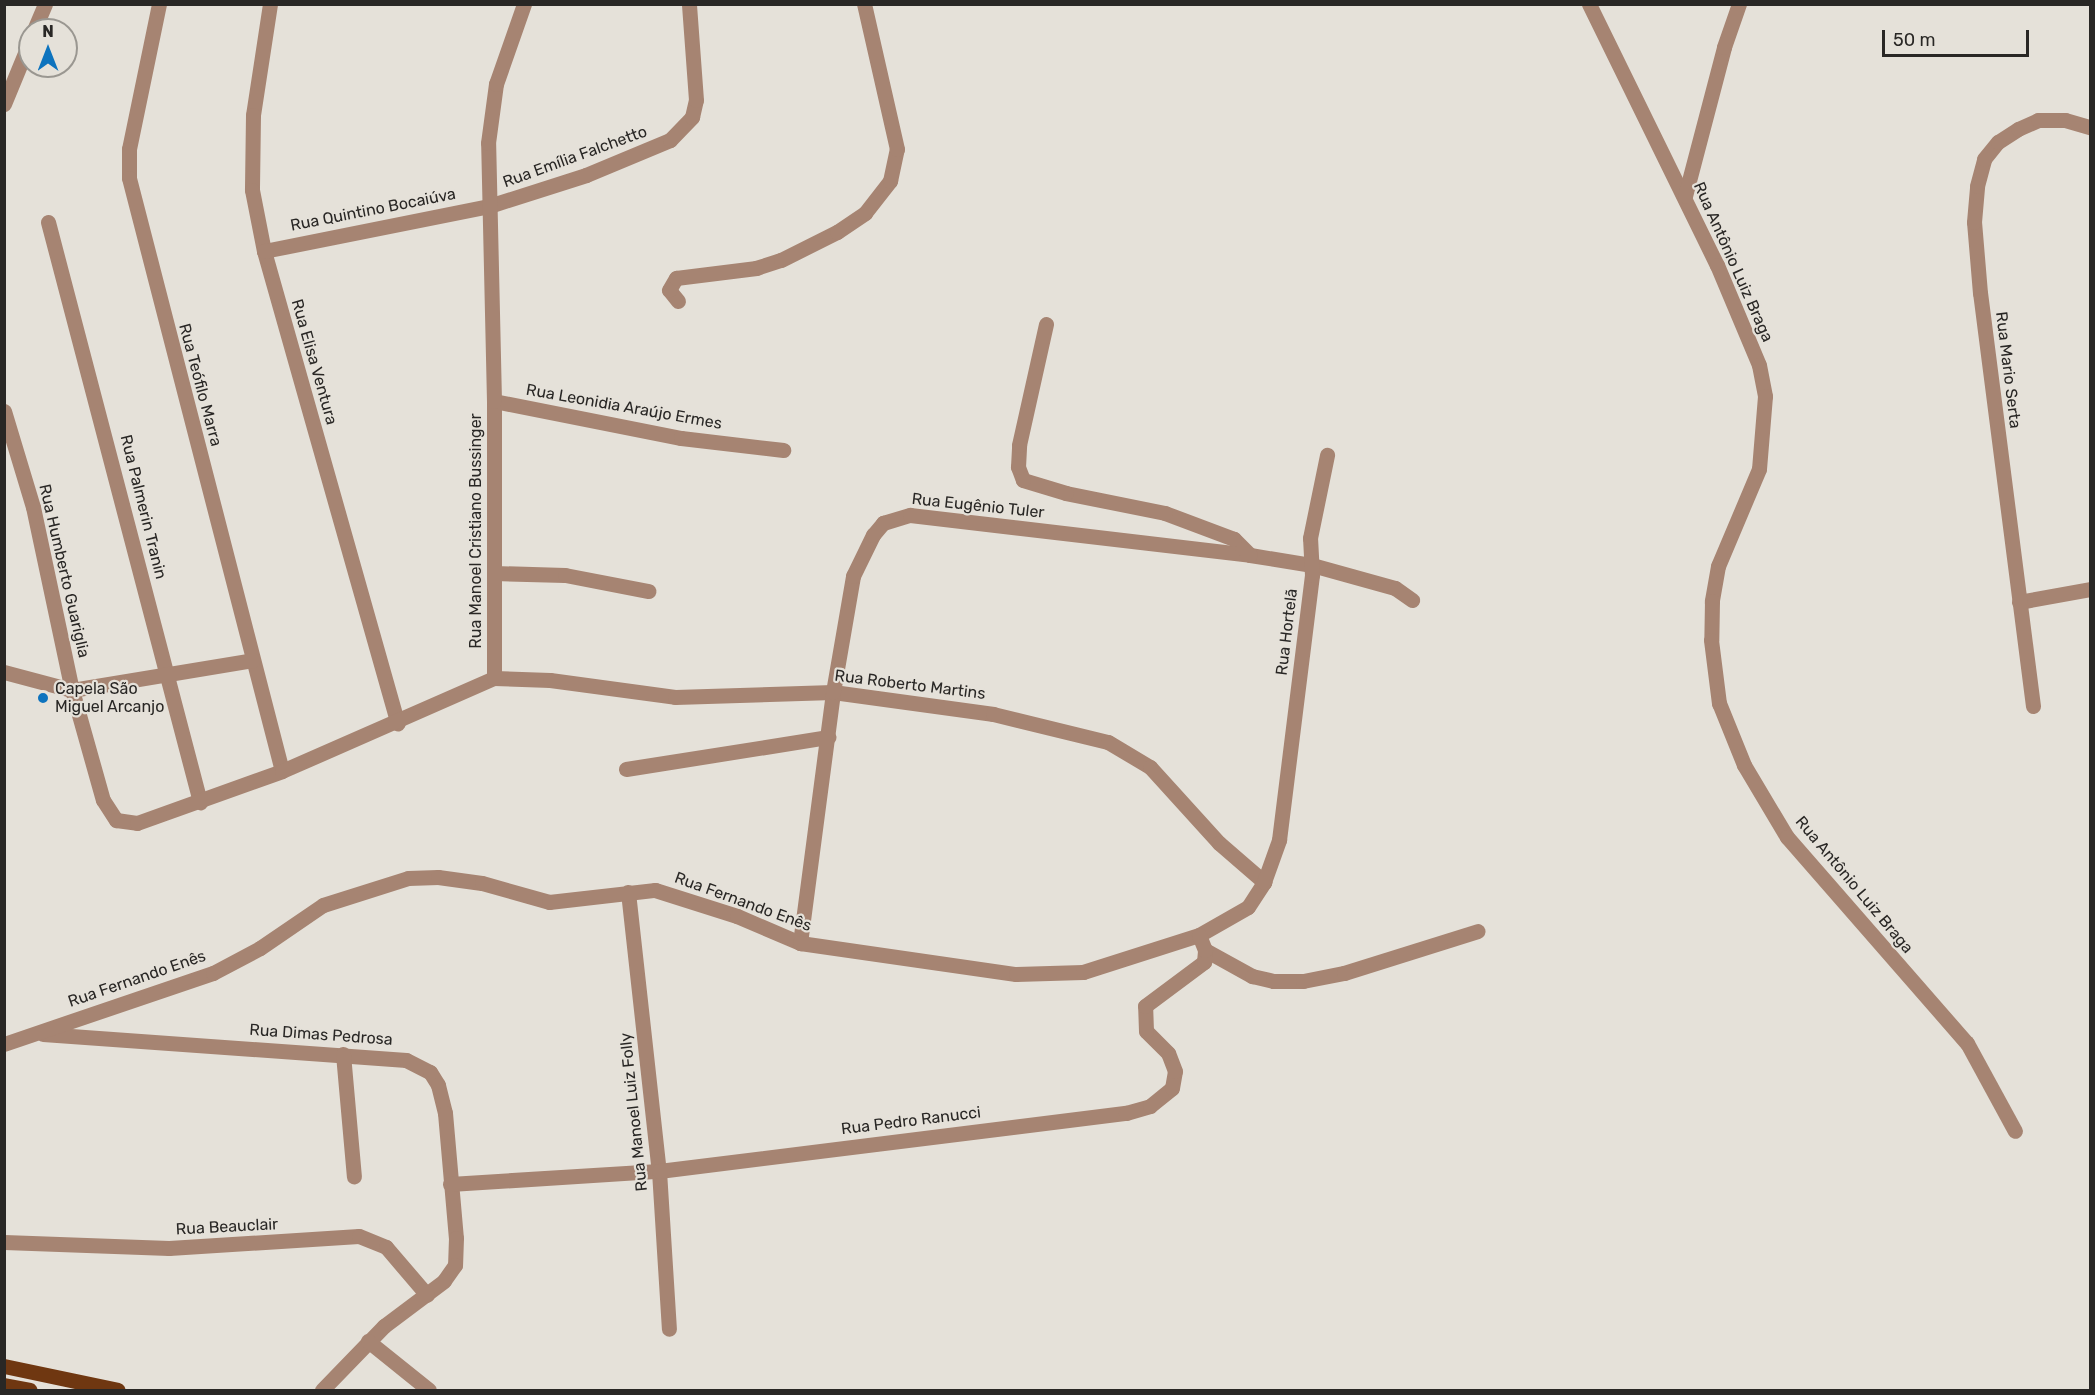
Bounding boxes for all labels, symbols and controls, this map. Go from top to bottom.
north arrow [18,18,78,78]
scale bar [1885,18,2032,56]
text: N [42,22,54,41]
text: 50 m [1893,29,1936,51]
street label: Rua Emília Falchetto [500,122,650,192]
street label: Rua Antônio Luiz Braga [1689,179,1777,345]
street label: Rua Quintino Bocaiúva [289,185,457,235]
street label: Rua Elisa Ventura [287,297,341,427]
street label: Rua Mario Serta [1991,311,2025,429]
street label: Rua Teófilo Marra [174,321,226,449]
street label: Rua Leonidia Araújo Ermes [524,380,724,434]
street label: Rua Manoel Cristiano Bussinger [466,413,486,649]
street label: Rua Palmerin Tranin [116,433,170,581]
street label: Rua Humberto Guariglia [35,482,93,660]
street label: Rua Eugênio Tuler [910,489,1046,523]
street label: Rua Hortelã [1272,587,1302,677]
street label: Rua Roberto Martins [833,666,987,704]
place label: Capela São Miguel Arcanjo [55,679,165,717]
marker: Capela São Miguel Arcanjo [36,691,50,705]
street label: Rua Antônio Luiz Braga [1791,812,1917,958]
street label: Rua Fernando Enês [672,868,814,936]
street label: Rua Fernando Enês [66,946,208,1012]
street label: Rua Dimas Pedrosa [249,1020,393,1050]
street label: Rua Manoel Luiz Folly [616,1032,652,1192]
street label: Rua Pedro Ranucci [840,1103,982,1139]
street label: Rua Beauclair [175,1215,279,1239]

